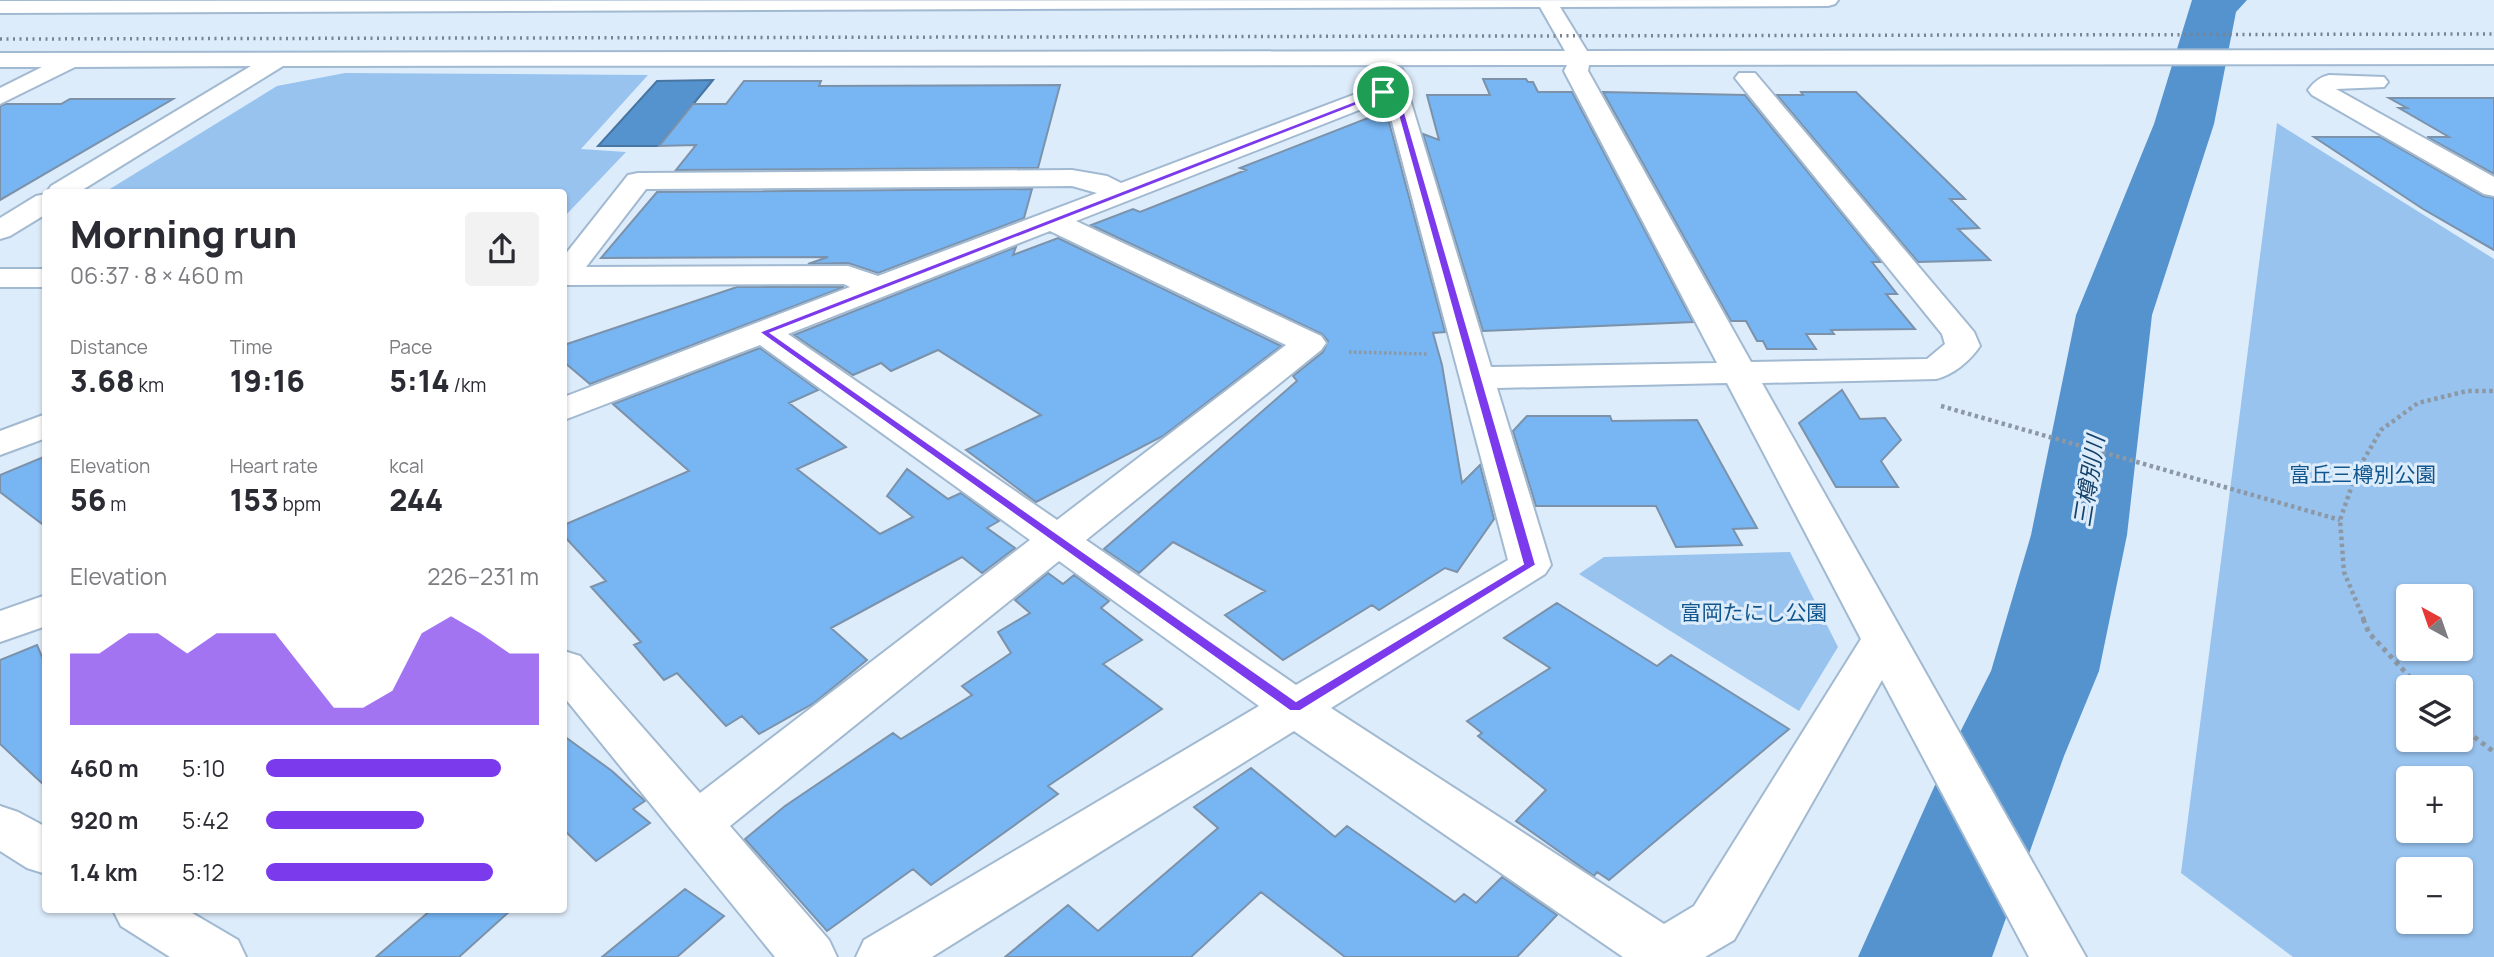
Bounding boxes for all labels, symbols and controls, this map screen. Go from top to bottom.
pin [1353,62,1413,122]
icon: arrive [1364,73,1402,111]
text: Morning run [70,207,297,259]
button: share [465,212,539,286]
text: 06:37 · 8 × 460 m [70,259,244,291]
text: Distance [70,334,148,360]
text: Time [230,334,273,360]
text: Pace [389,334,432,360]
text: 3.68 [70,360,135,401]
text: 19:16 [230,360,305,401]
text: 5:14 [389,360,450,401]
text: km [135,372,164,398]
text: /km [450,372,486,398]
water label: 三樽別川 [2065,430,2111,529]
text: Elevation [70,453,150,479]
text: Heart rate [230,453,318,479]
text: kcal [389,453,424,479]
park label: 富丘三樽別公園 [2290,460,2437,488]
text: 56 [70,479,106,520]
text: 153 [230,479,279,520]
text: 244 [389,479,443,520]
text: m [106,491,126,517]
text: bpm [279,491,321,517]
text: Elevation [70,560,167,592]
text: 226–231 m [427,560,539,592]
north arrow [2396,584,2473,662]
map controls [2396,584,2473,934]
park label: 富岡たにし公園 [1681,598,1828,626]
button: layers [2396,675,2473,752]
text: 460 m [70,752,139,784]
text: 5:10 [182,752,225,784]
button: + [2396,766,2473,843]
text: 920 m [70,804,138,836]
text: 5:42 [182,804,229,836]
text: 1.4 km [70,856,138,888]
text: 5:12 [182,856,224,888]
button: − [2396,857,2473,934]

